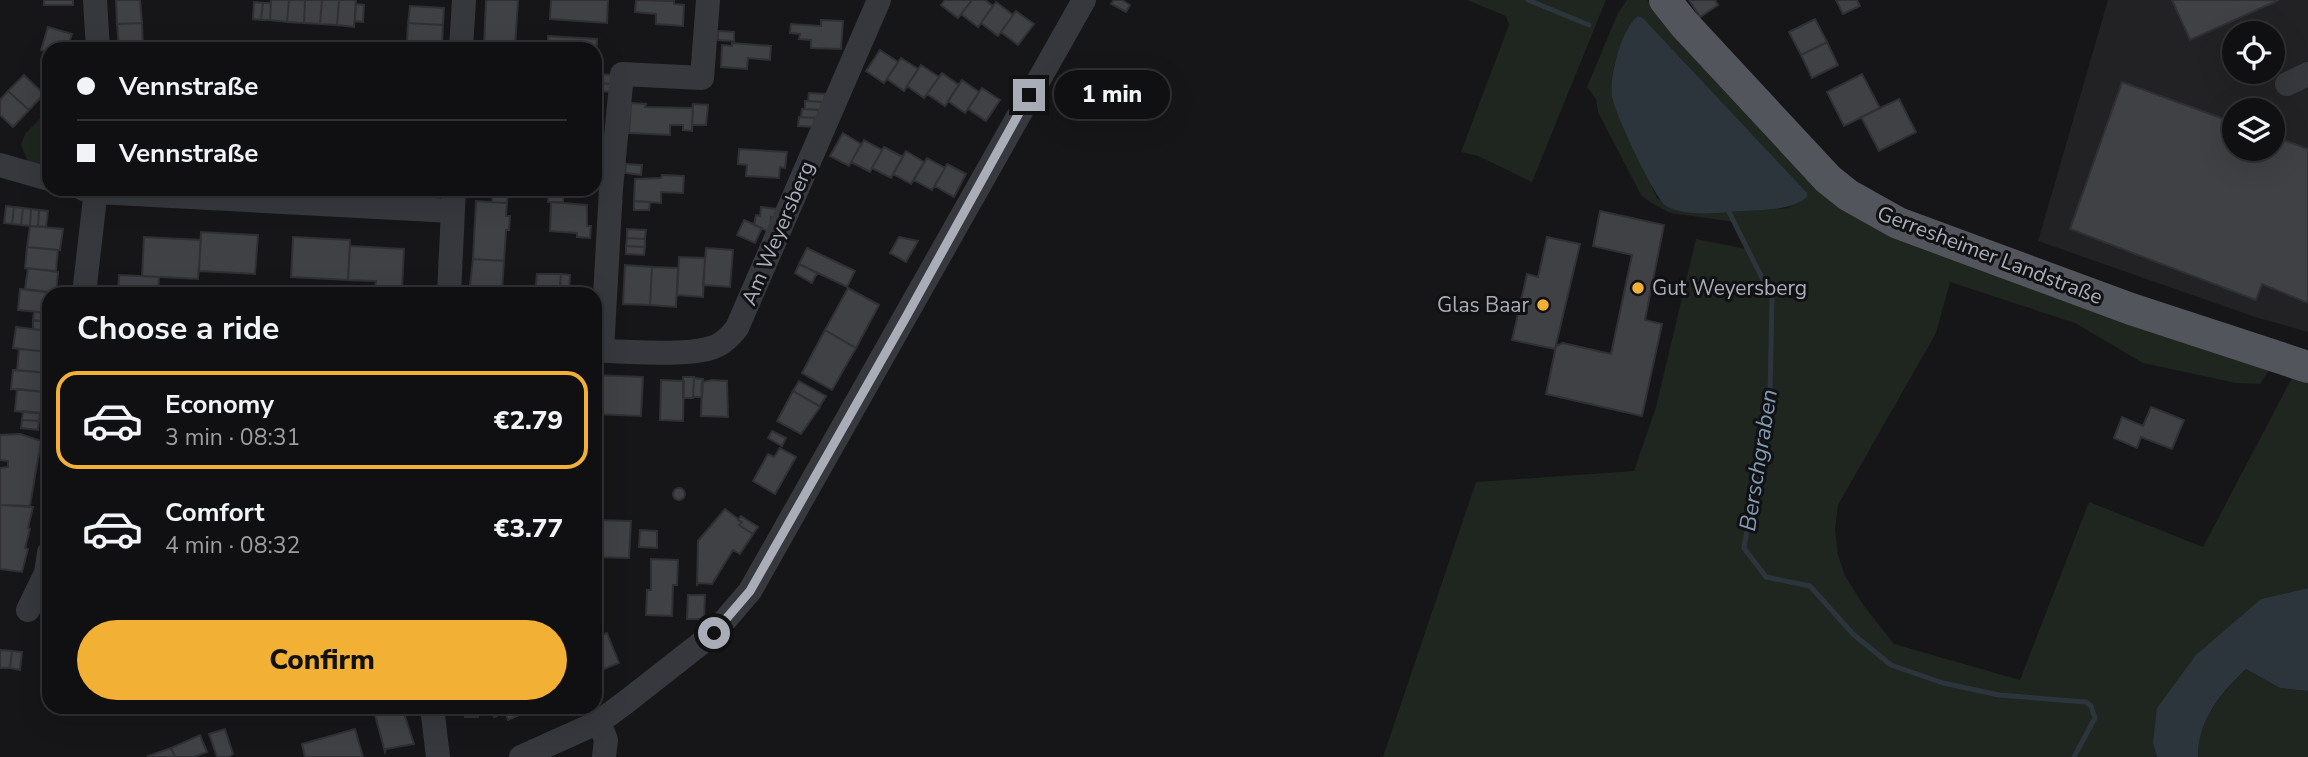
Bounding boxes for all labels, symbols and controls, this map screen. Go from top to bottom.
map controls [2222,21,2285,161]
button: locate [2222,21,2285,84]
text: Vennstraße [119,69,258,104]
callout: 1 min [1054,70,1169,119]
route end [1013,79,1045,111]
text: 1 min [1082,79,1142,110]
button: layers [2222,98,2285,161]
text: Vennstraße [119,136,258,171]
street label: Am Weyersberg [735,157,821,309]
street label: Gerresheimer Landstraße [1873,199,2107,311]
place label: Gut Weyersberg [1652,274,1807,302]
marker: Gut Weyersberg [1630,280,1646,296]
place label: Glas Baar [1437,291,1529,319]
marker: Glas Baar [1535,297,1551,313]
text: Choose a ride [77,307,279,350]
text: Economy [165,387,274,422]
water label: Berschgraben [1732,387,1785,533]
icon: car [81,389,144,452]
text: €2.79 [494,403,563,438]
text: 3 min · 08:31 [165,422,300,453]
text: Comfort [165,495,265,530]
icon: car [81,497,144,560]
text: €3.77 [494,511,563,546]
text: 4 min · 08:32 [165,530,300,561]
route start [698,617,730,649]
button: Confirm [77,620,567,700]

